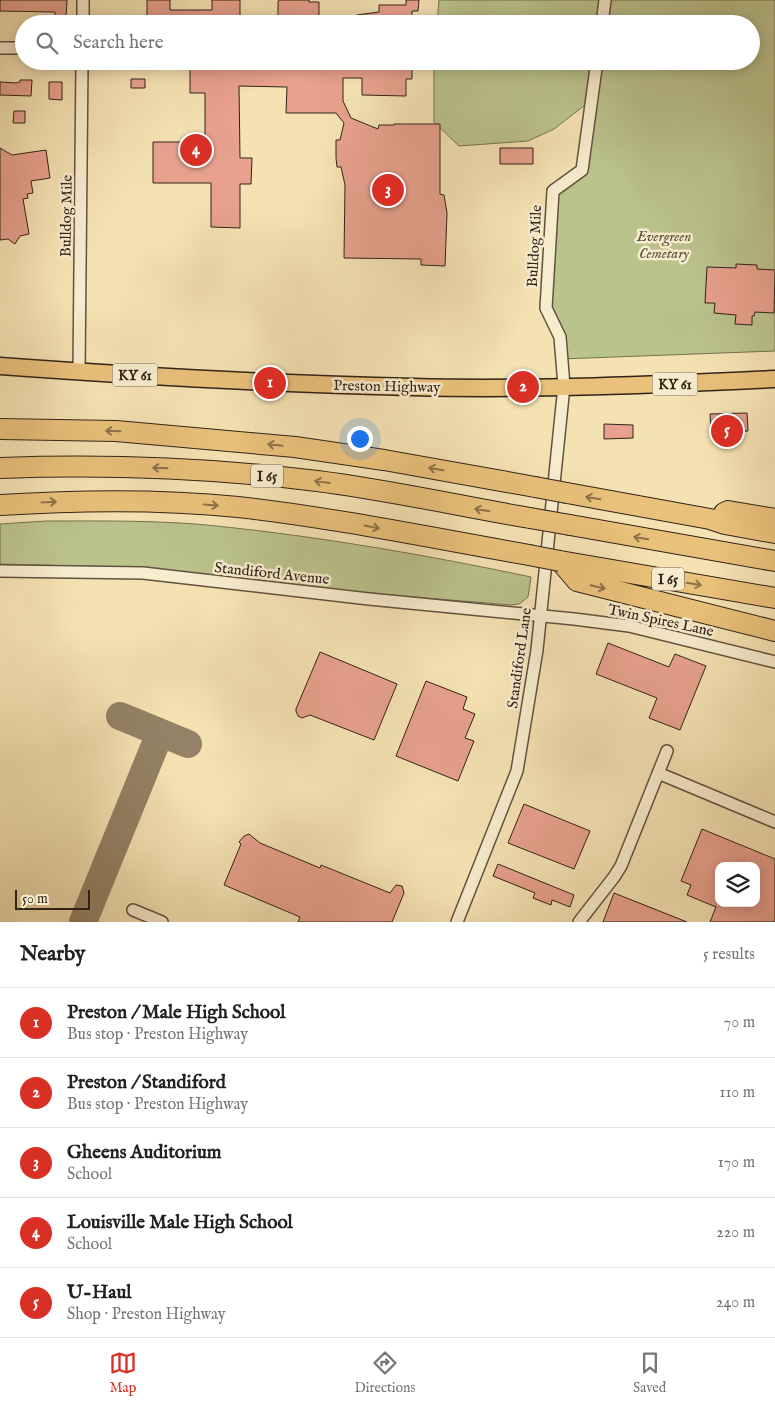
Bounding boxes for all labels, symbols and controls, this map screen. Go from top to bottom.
search box [15,15,760,70]
icon: search [33,29,61,57]
text: Search here [73,31,164,55]
pin: 4 [180,131,212,169]
pin: 3 [372,171,404,209]
street label: Bulldog Mile [56,175,77,257]
street label: Bulldog Mile [523,204,546,288]
park label: Evergreen Cemetary [636,227,691,263]
road number: KY 61 [112,364,158,386]
pin: 1 [254,364,286,402]
pin: 2 [507,368,539,406]
road number: KY 61 [652,372,698,396]
street label: Preston Highway [333,376,441,397]
pin: 5 [711,412,743,450]
one-way arrow [106,426,122,436]
your location [347,426,373,452]
one-way arrow [267,440,283,450]
one-way arrow [152,463,168,473]
road number: I 65 [251,464,283,488]
one-way arrow [428,464,444,474]
one-way arrow [314,477,330,487]
one-way arrow [586,492,602,502]
one-way arrow [40,497,56,507]
one-way arrow [203,501,219,510]
one-way arrow [474,504,490,514]
one-way arrow [364,523,380,532]
one-way arrow [633,532,649,542]
street label: Standiford Avenue [214,558,330,589]
road number: I 65 [652,568,684,590]
one-way arrow [686,579,702,589]
one-way arrow [590,582,606,592]
street label: Twin Spires Lane [606,600,716,641]
street label: Standiford Lane [503,606,536,710]
map controls [715,862,760,907]
button: layers [715,862,760,907]
scale bar [15,887,90,910]
text: 50 m [22,890,48,908]
text: Nearby [20,941,85,968]
text: 5 results [703,945,755,965]
text: Preston / Male High School [67,1001,285,1025]
text: 1 [33,1013,39,1033]
text: 70 m [724,1013,755,1033]
text: Bus stop · Preston Highway [67,1025,248,1045]
text: Preston / Standiford [67,1071,226,1095]
text: 2 [32,1083,40,1103]
text: 110 m [719,1083,755,1103]
text: Bus stop · Preston Highway [67,1095,248,1115]
text: Gheens Auditorium [67,1141,222,1165]
text: 3 [33,1153,39,1173]
text: 170 m [718,1153,755,1173]
text: School [67,1165,112,1185]
text: Louisville Male High School [67,1211,293,1235]
text: 4 [32,1223,40,1243]
text: 220 m [716,1223,755,1243]
text: School [67,1235,112,1255]
text: U-Haul [67,1281,132,1305]
text: 5 [33,1293,39,1313]
text: 240 m [716,1293,755,1313]
text: Shop · Preston Highway [67,1305,226,1325]
tab: Map [109,1349,137,1397]
tab: Directions [354,1349,415,1397]
tab: Saved [633,1349,666,1397]

